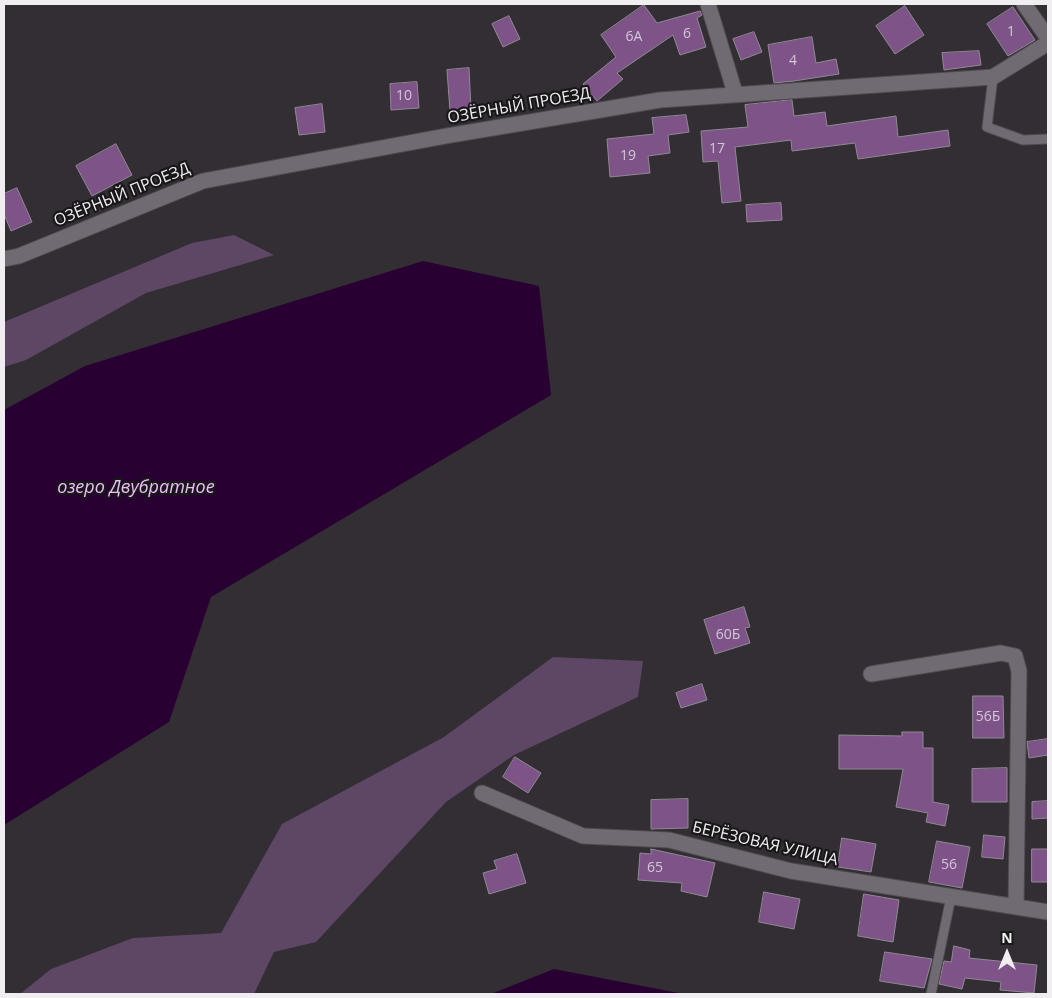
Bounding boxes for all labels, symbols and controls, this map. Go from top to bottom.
house number: 1 [1007,24,1015,40]
house number: 6 [683,26,691,42]
house number: 6А [626,29,642,45]
house number: 4 [789,53,797,69]
street label: ОЗЁРНЫЙ ПРОЕЗД [446,84,592,128]
house number: 10 [396,88,412,104]
house number: 17 [709,141,725,157]
house number: 19 [620,148,636,164]
street label: ОЗЁРНЫЙ ПРОЕЗД [51,159,193,231]
water label: озеро Двубратное [57,477,215,499]
house number: 60Б [716,627,740,643]
house number: 56Б [976,709,1000,725]
street label: БЕРЁЗОВАЯ УЛИЦА [690,818,840,870]
house number: 56 [941,857,957,873]
house number: 65 [647,860,663,876]
north arrow [982,928,1032,978]
text: N [1001,928,1013,947]

